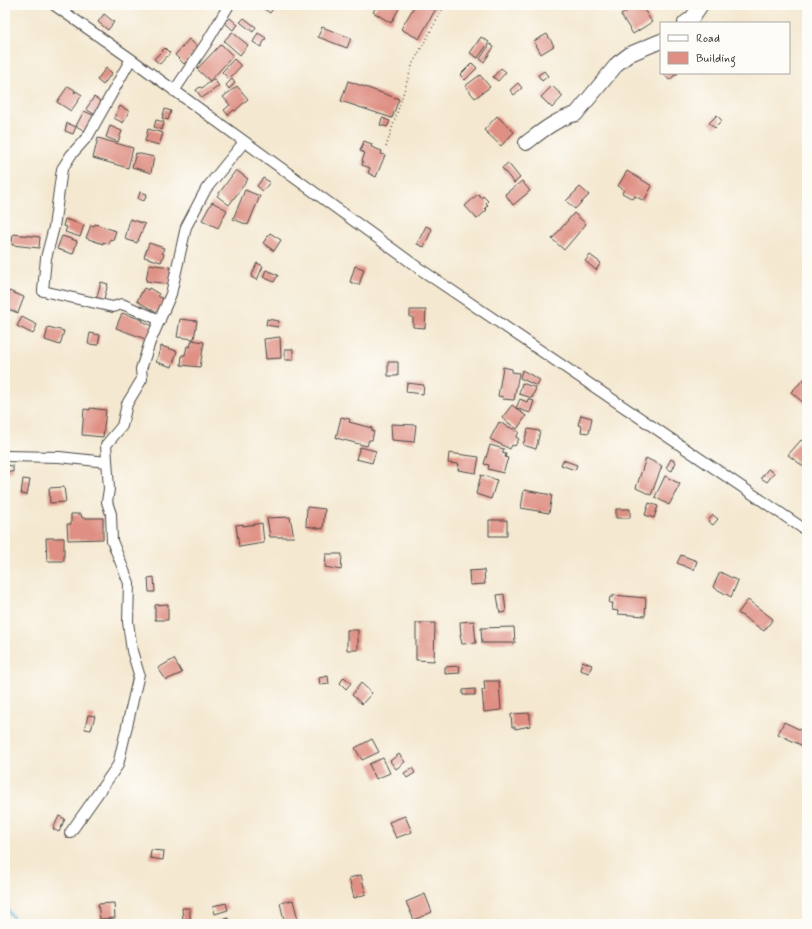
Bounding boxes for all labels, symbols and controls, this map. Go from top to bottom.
legend [660,22,790,74]
text: Road [696,31,720,47]
text: Building [696,51,736,68]

